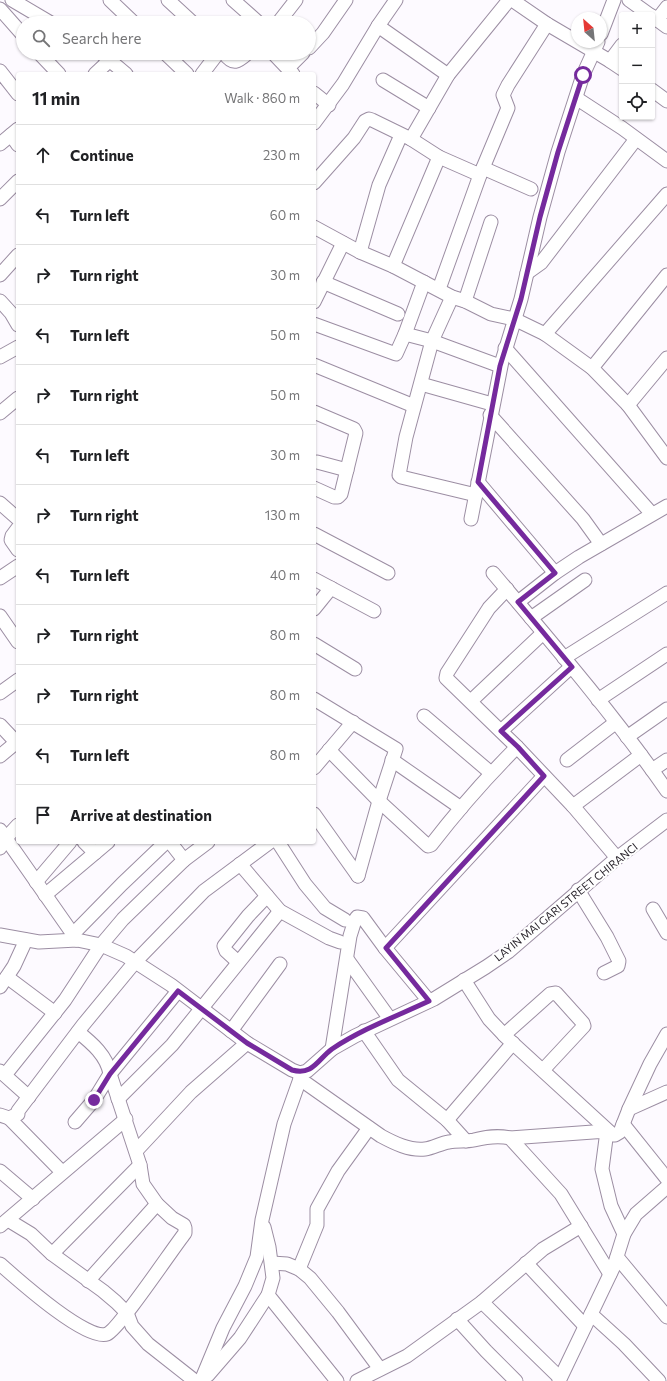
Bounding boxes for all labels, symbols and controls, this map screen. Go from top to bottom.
north arrow [571,12,607,48]
map controls [619,12,655,120]
button: + [619,12,655,48]
search box [16,16,316,60]
icon: search [30,27,52,49]
text: Search here [62,29,141,47]
button: − [619,48,655,84]
route start [574,66,592,84]
button: locate [619,84,655,120]
text: 11 min [32,88,80,109]
text: Walk · 860 m [224,90,300,106]
icon: ahead [32,144,54,166]
text: Continue [70,146,134,164]
text: 230 m [263,147,300,163]
icon: left [32,204,54,226]
text: Turn left [70,206,129,224]
text: 60 m [270,207,300,223]
icon: right [32,264,54,286]
text: Turn right [70,266,139,284]
text: 30 m [270,267,300,283]
icon: left [32,324,54,346]
text: Turn left [70,326,129,344]
text: 50 m [270,327,300,343]
icon: right [32,384,54,406]
text: Turn right [70,386,139,404]
text: 50 m [270,387,300,403]
icon: left [32,444,54,466]
text: Turn left [70,446,129,464]
text: 30 m [270,447,300,463]
icon: right [32,504,54,526]
text: Turn right [70,506,139,524]
text: 130 m [265,507,300,523]
icon: left [32,564,54,586]
text: Turn left [70,566,129,584]
text: 40 m [270,567,300,583]
icon: right [32,624,54,646]
text: Turn right [70,626,139,644]
text: 80 m [270,627,300,643]
icon: right [32,684,54,706]
text: Turn right [70,686,139,704]
text: 80 m [270,687,300,703]
icon: left [32,744,54,766]
text: Turn left [70,746,129,764]
text: 80 m [270,747,300,763]
icon: arrive [32,804,54,826]
text: Arrive at destination [70,806,212,824]
street label: LAYIN MAI GARI STREET CHIRANCI [491,840,640,964]
route end [85,1091,103,1109]

